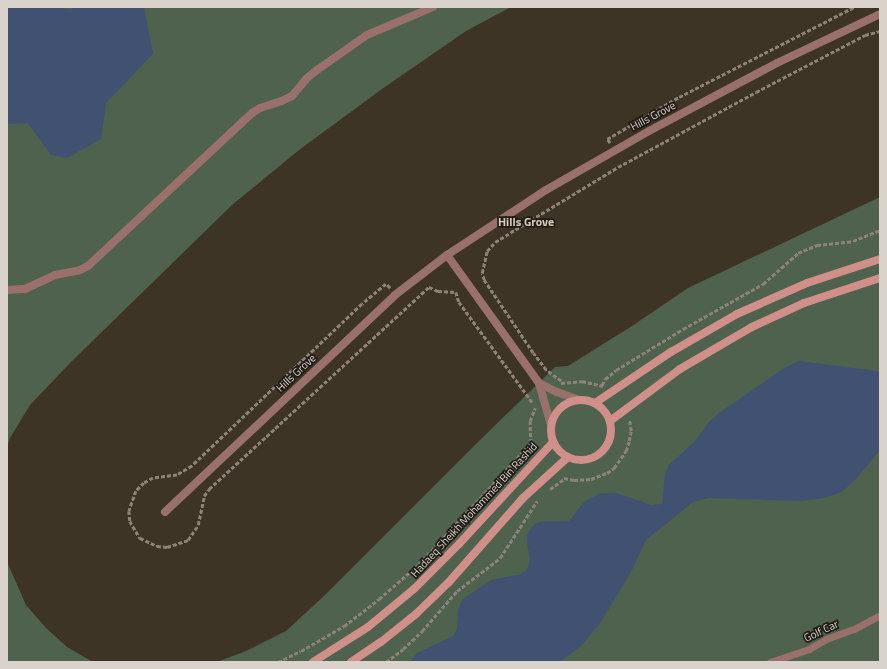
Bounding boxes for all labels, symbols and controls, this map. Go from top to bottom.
street label: Hills Grove [628,99,678,133]
district label: Hills Grove [498,215,554,229]
street label: Hills Grove [273,351,319,395]
street label: Hadaeq Sheikh Mohammed Bin Rashid [408,440,540,580]
street label: Golf Car [802,617,840,645]

